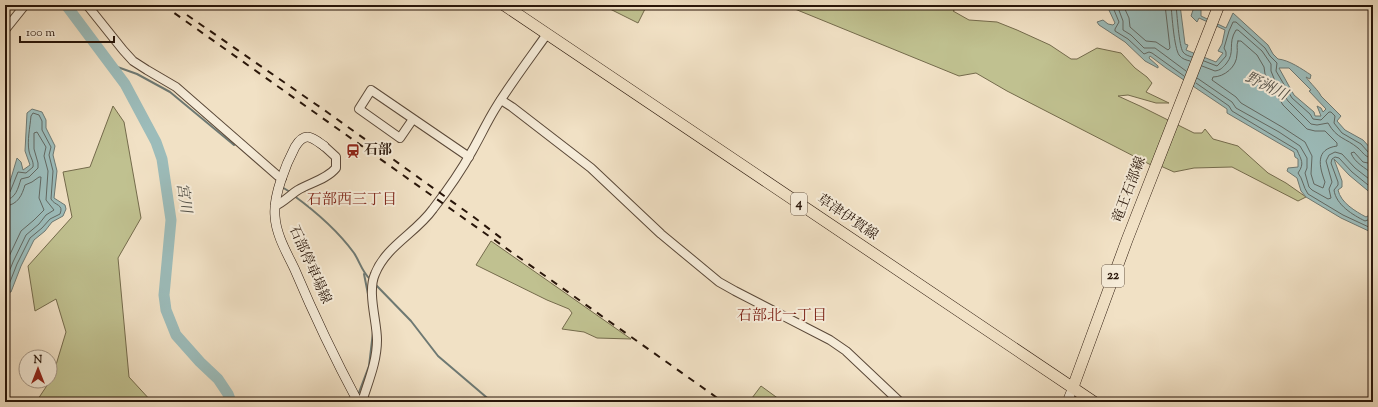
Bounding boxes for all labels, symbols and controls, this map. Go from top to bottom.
scale bar [20,18,114,44]
text: 100 m [26,24,55,42]
water label: 野洲川 [1241,68,1293,107]
place label: 石部 [364,141,392,161]
station icon: 石部 [345,143,361,159]
street label: 竜王石部線 [1108,154,1152,226]
water label: 宮川 [171,182,196,216]
district label: 石部西三丁目 [307,190,397,211]
street label: 草津伊賀線 [812,190,882,246]
road number: 4 [791,193,807,215]
street label: 石部停車場線 [283,223,335,307]
road number: 22 [1102,265,1124,287]
district label: 石部北一丁目 [737,306,827,327]
north arrow [18,349,58,389]
text: N [33,352,43,368]

